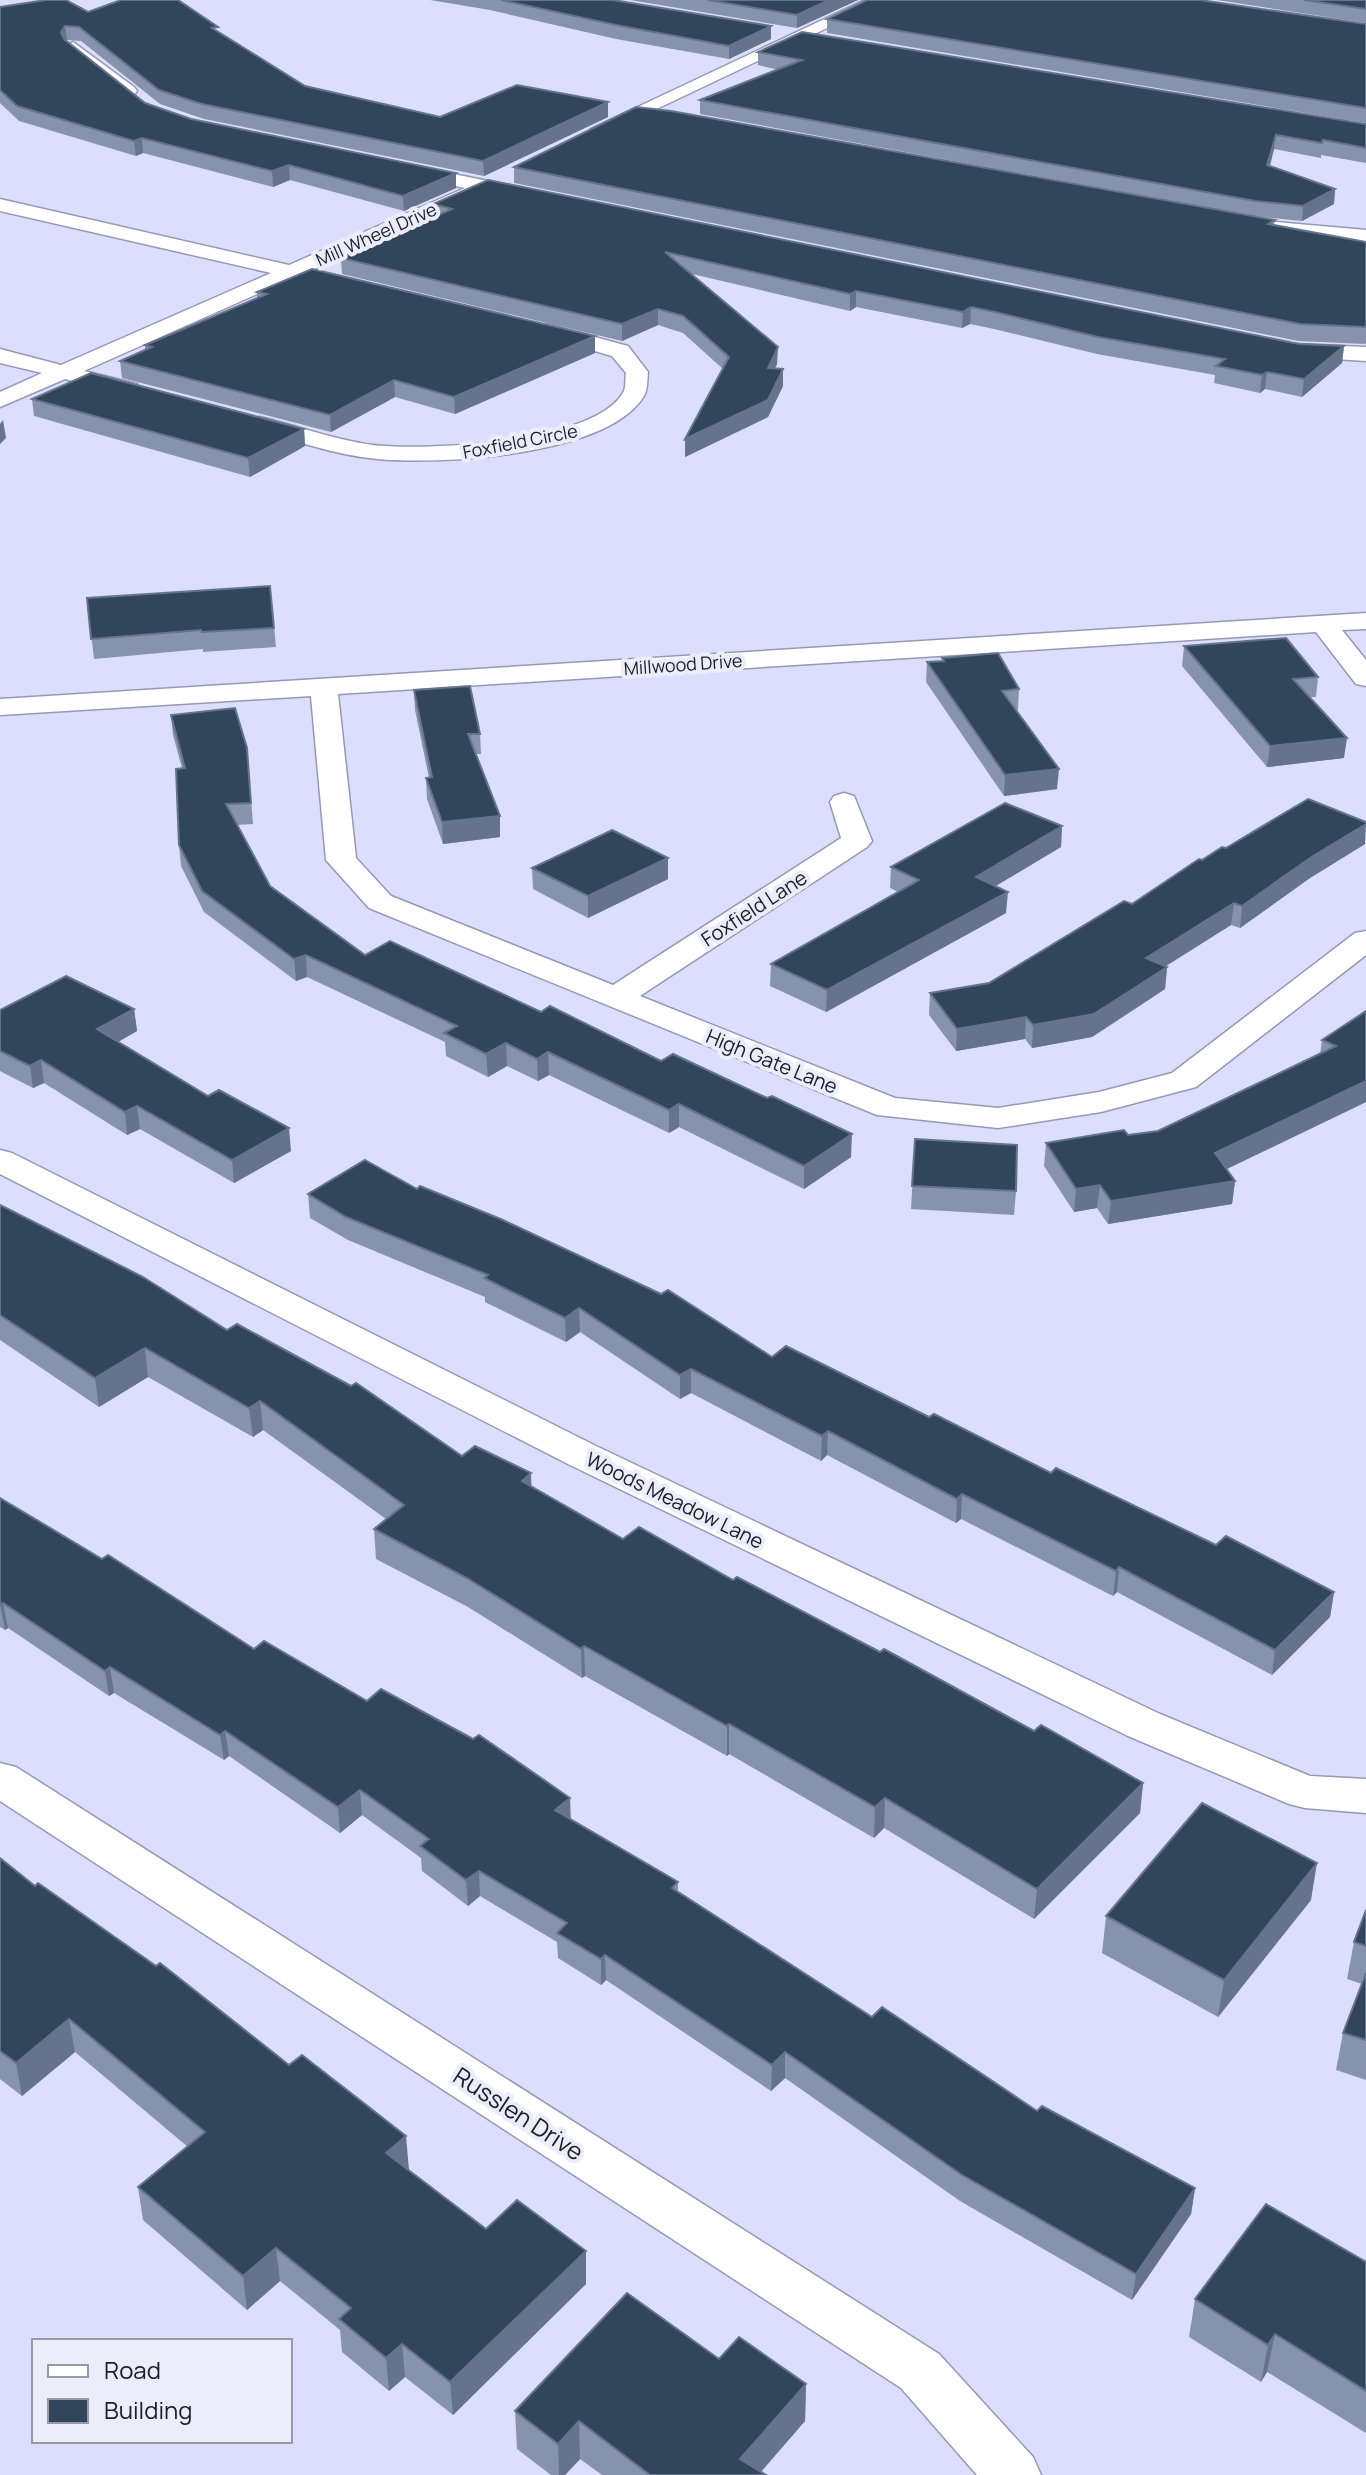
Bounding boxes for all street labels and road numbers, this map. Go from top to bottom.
street label: Mill Wheel Drive [312,197,440,271]
street label: Foxfield Circle [461,418,579,464]
street label: Millwood Drive [623,648,743,680]
street label: Foxfield Lane [696,864,812,952]
street label: High Gate Lane [702,1022,842,1100]
street label: Woods Meadow Lane [582,1445,768,1555]
street label: Russlen Drive [448,2059,590,2167]

